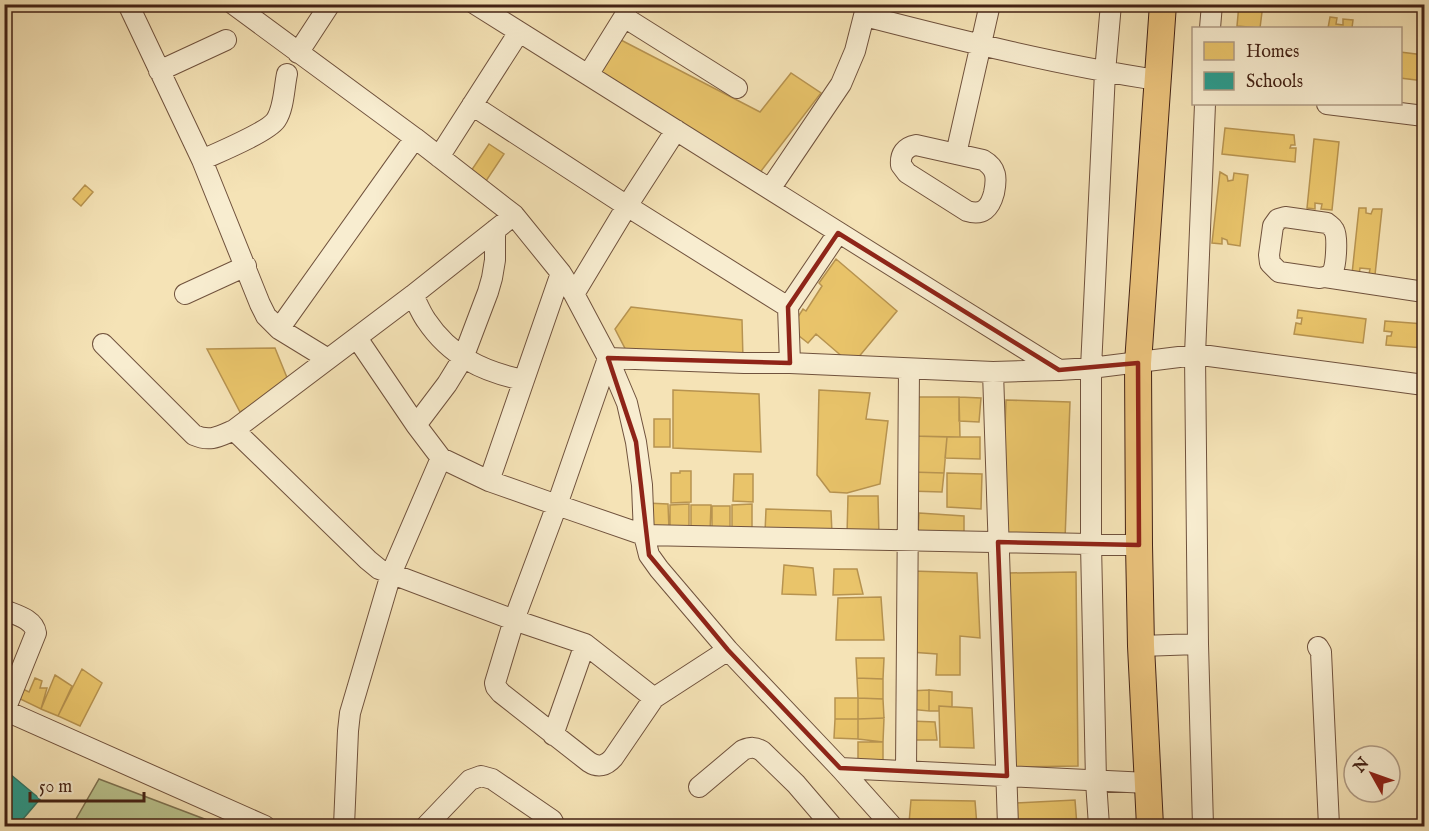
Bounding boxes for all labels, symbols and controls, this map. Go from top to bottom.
legend [1192,27,1402,105]
text: Homes [1246,41,1299,64]
text: Schools [1246,71,1303,94]
north arrow [1342,744,1402,804]
text: N [1349,754,1374,778]
scale bar [30,765,144,803]
text: 50 m [39,776,72,799]

